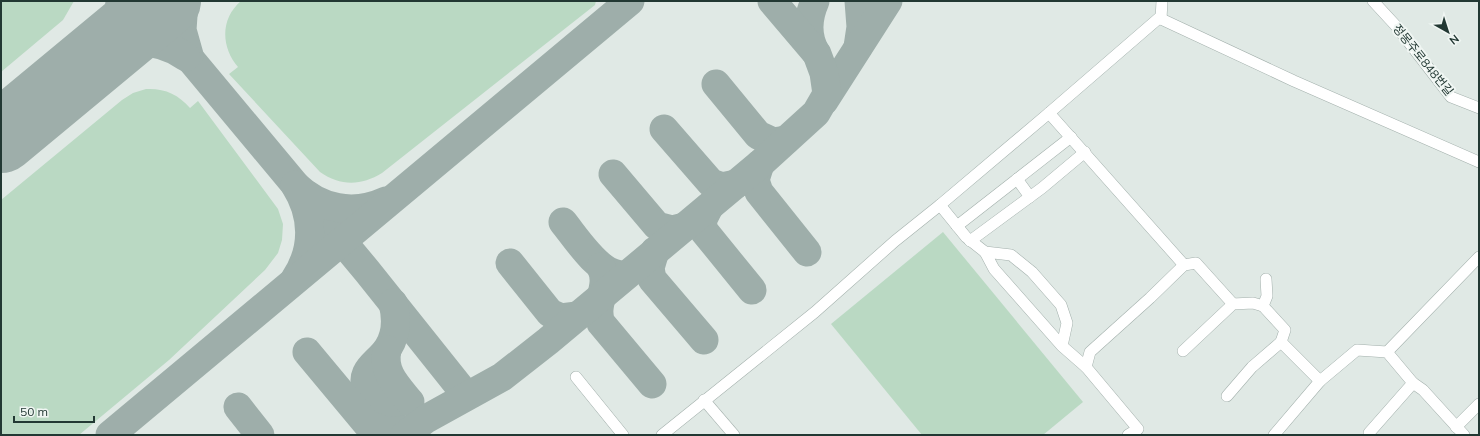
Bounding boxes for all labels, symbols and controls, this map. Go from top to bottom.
north arrow [1428,12,1468,52]
street label: 정몽주로848번길 [1390,21,1457,99]
text: N [1447,32,1462,48]
scale bar [14,398,94,424]
text: 50 m [20,404,48,419]

